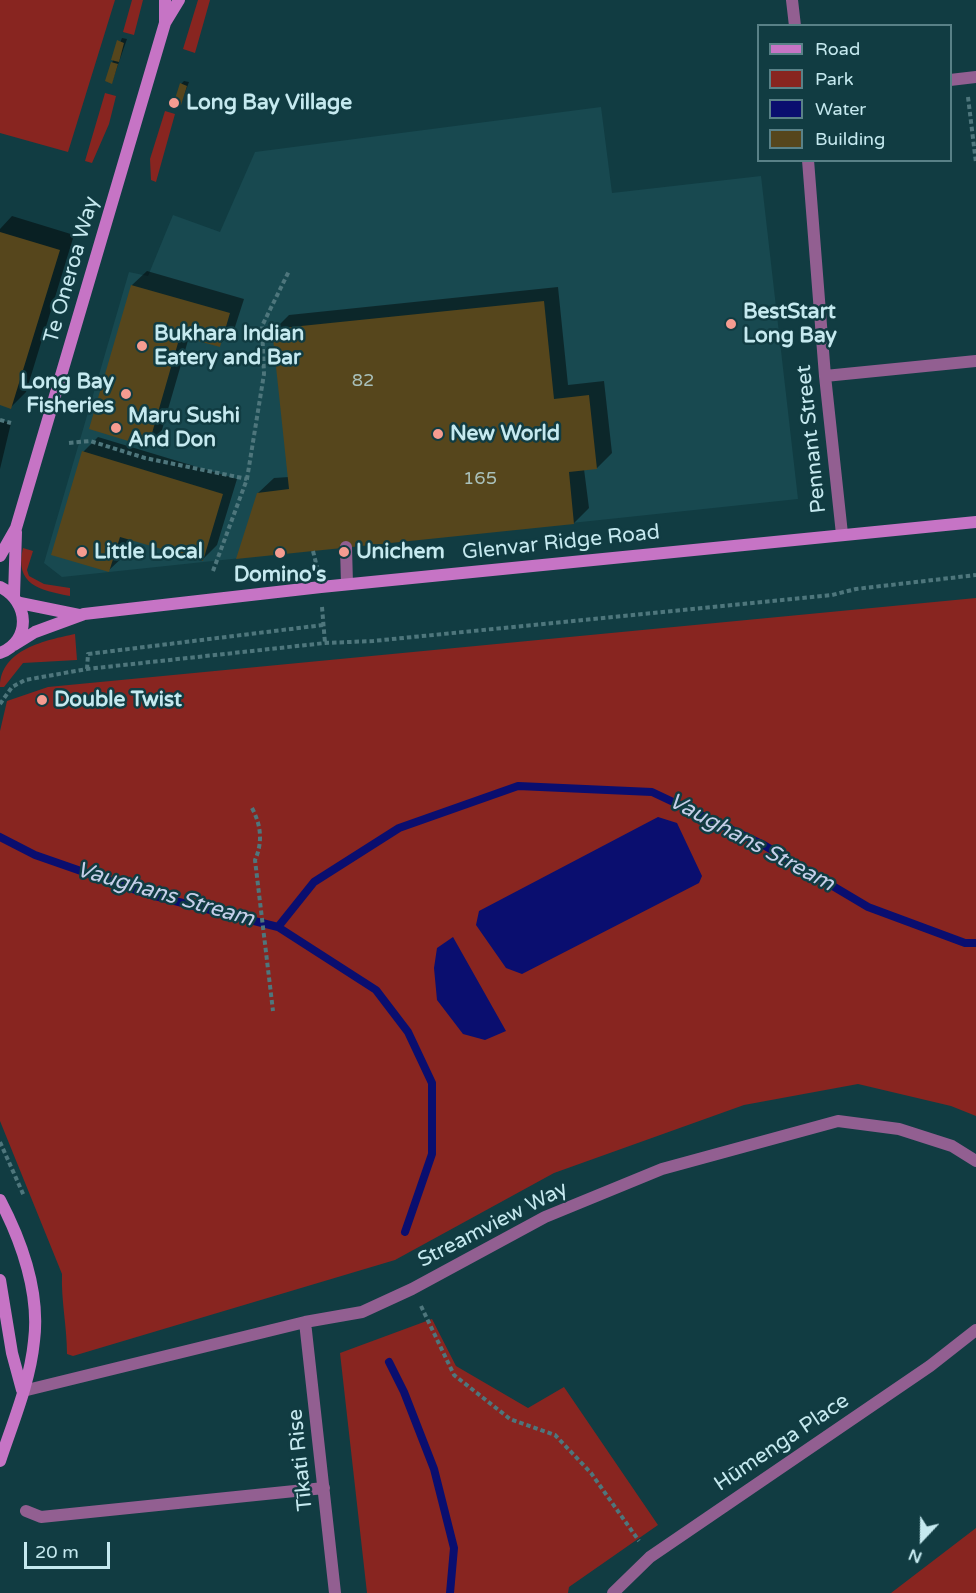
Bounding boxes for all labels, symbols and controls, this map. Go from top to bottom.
legend [757,24,952,162]
text: Road [815,38,860,60]
text: Park [815,68,853,90]
place label: Long Bay Village [186,90,352,116]
marker: Long Bay Village [167,96,181,110]
text: Water [815,98,866,120]
text: Building [815,128,885,150]
street label: Te Oneroa Way [39,194,105,346]
place label: BestStart Long Bay [743,299,837,349]
marker: BestStart Long Bay [724,317,738,331]
place label: Bukhara Indian Eatery and Bar [154,321,304,371]
marker: Bukhara Indian Eatery and Bar [135,339,149,353]
street label: Pennant Street [792,364,832,514]
place label: Long Bay Fisheries [20,369,114,419]
house number: 82 [352,370,374,392]
marker: Long Bay Fisheries [119,387,133,401]
place label: Maru Sushi And Don [128,403,240,453]
marker: Maru Sushi And Don [109,421,123,435]
place label: New World [450,421,560,447]
marker: New World [431,427,445,441]
house number: 165 [463,468,497,490]
street label: Glenvar Ridge Road [461,520,661,566]
place label: Little Local [94,539,203,565]
place label: Unichem [356,539,445,565]
marker: Little Local [75,545,89,559]
marker: Unichem [337,545,351,559]
marker: Domino's [273,546,287,560]
place label: Domino's [234,562,326,588]
place label: Double Twist [54,687,182,713]
marker: Double Twist [35,693,49,707]
water label: Vaughans Stream [664,788,838,898]
water label: Vaughans Stream [73,857,257,933]
street label: Streamview Way [414,1176,572,1274]
street label: Hūmenga Place [710,1389,854,1497]
street label: Tīkati Rise [283,1408,319,1512]
north arrow [892,1509,952,1569]
scale bar [27,1530,112,1568]
text: 20 m [35,1541,79,1563]
text: N [906,1544,925,1567]

